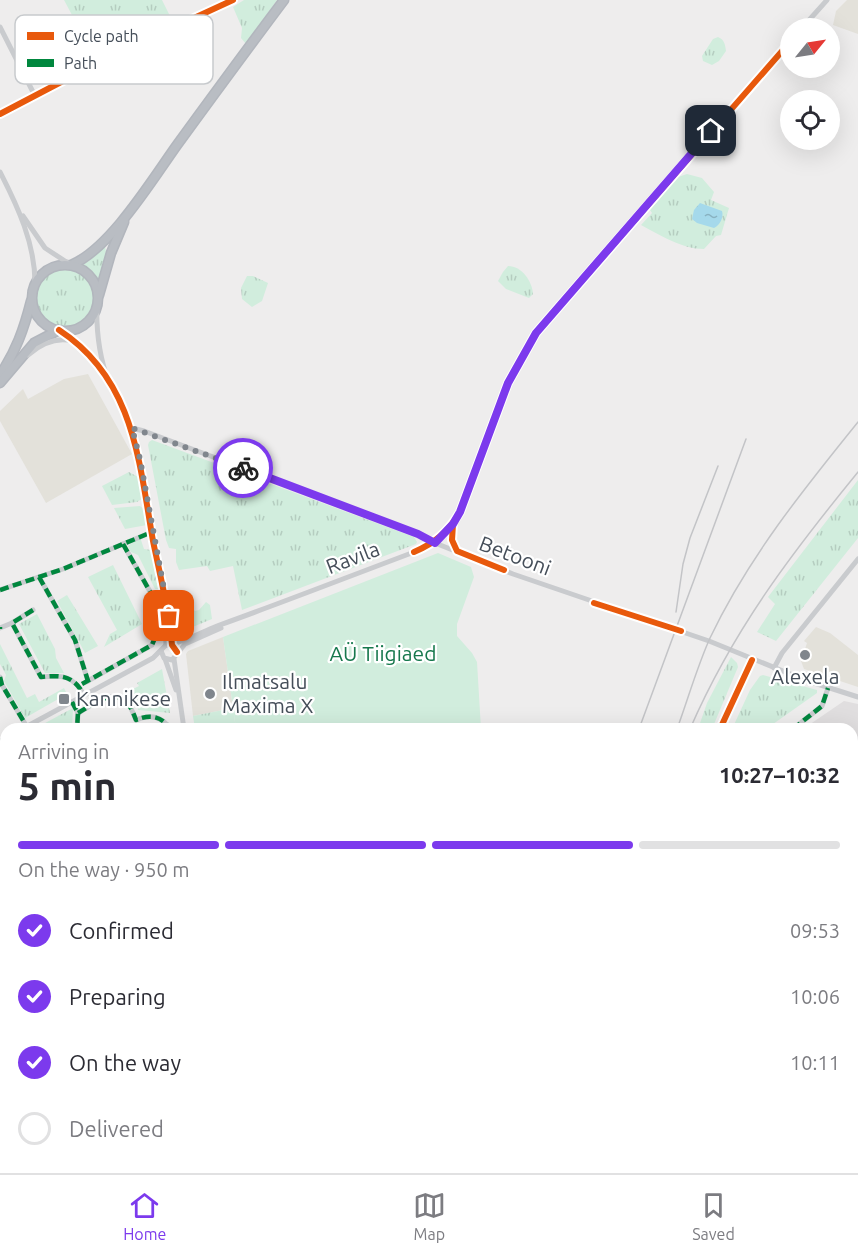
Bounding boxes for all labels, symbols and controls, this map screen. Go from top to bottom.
legend [15,15,213,84]
north arrow [780,18,840,78]
map controls [780,18,840,150]
text: Cycle path [64,27,139,45]
text: Path [64,54,97,72]
button: locate [780,90,840,150]
pin [685,105,736,156]
icon: home [694,114,727,147]
courier [213,438,273,498]
icon: bike [227,452,260,485]
street label: Betooni [476,530,555,580]
street label: Ravila [322,536,383,578]
pin [143,590,194,641]
icon: bag [152,599,185,632]
park label: AÜ Tiigiaed [330,641,436,665]
marker: Alexela [798,648,812,662]
place label: Alexela [770,664,840,688]
place label: Ilmatsalu Maxima X [222,669,313,717]
place label: Kannikese [76,686,171,710]
marker: Ilmatsalu Maxima X [203,687,217,701]
marker: Kannikese [57,692,71,706]
text: Arriving in [18,740,109,763]
text: 10:27–10:32 [719,762,840,787]
text: 5 min [18,764,117,807]
text: On the way · 950 m [18,858,190,881]
icon: check [18,914,51,947]
text: Confirmed [69,918,174,943]
text: 09:53 [790,919,840,942]
icon: check [18,980,51,1013]
text: Preparing [69,984,166,1009]
text: 10:06 [790,985,840,1008]
icon: check [18,1046,51,1079]
text: On the way [69,1050,181,1075]
text: 10:11 [790,1051,840,1074]
text: Delivered [69,1116,164,1141]
tab: Home [123,1189,166,1243]
tab: Map [413,1189,446,1243]
tab: Saved [692,1189,735,1243]

